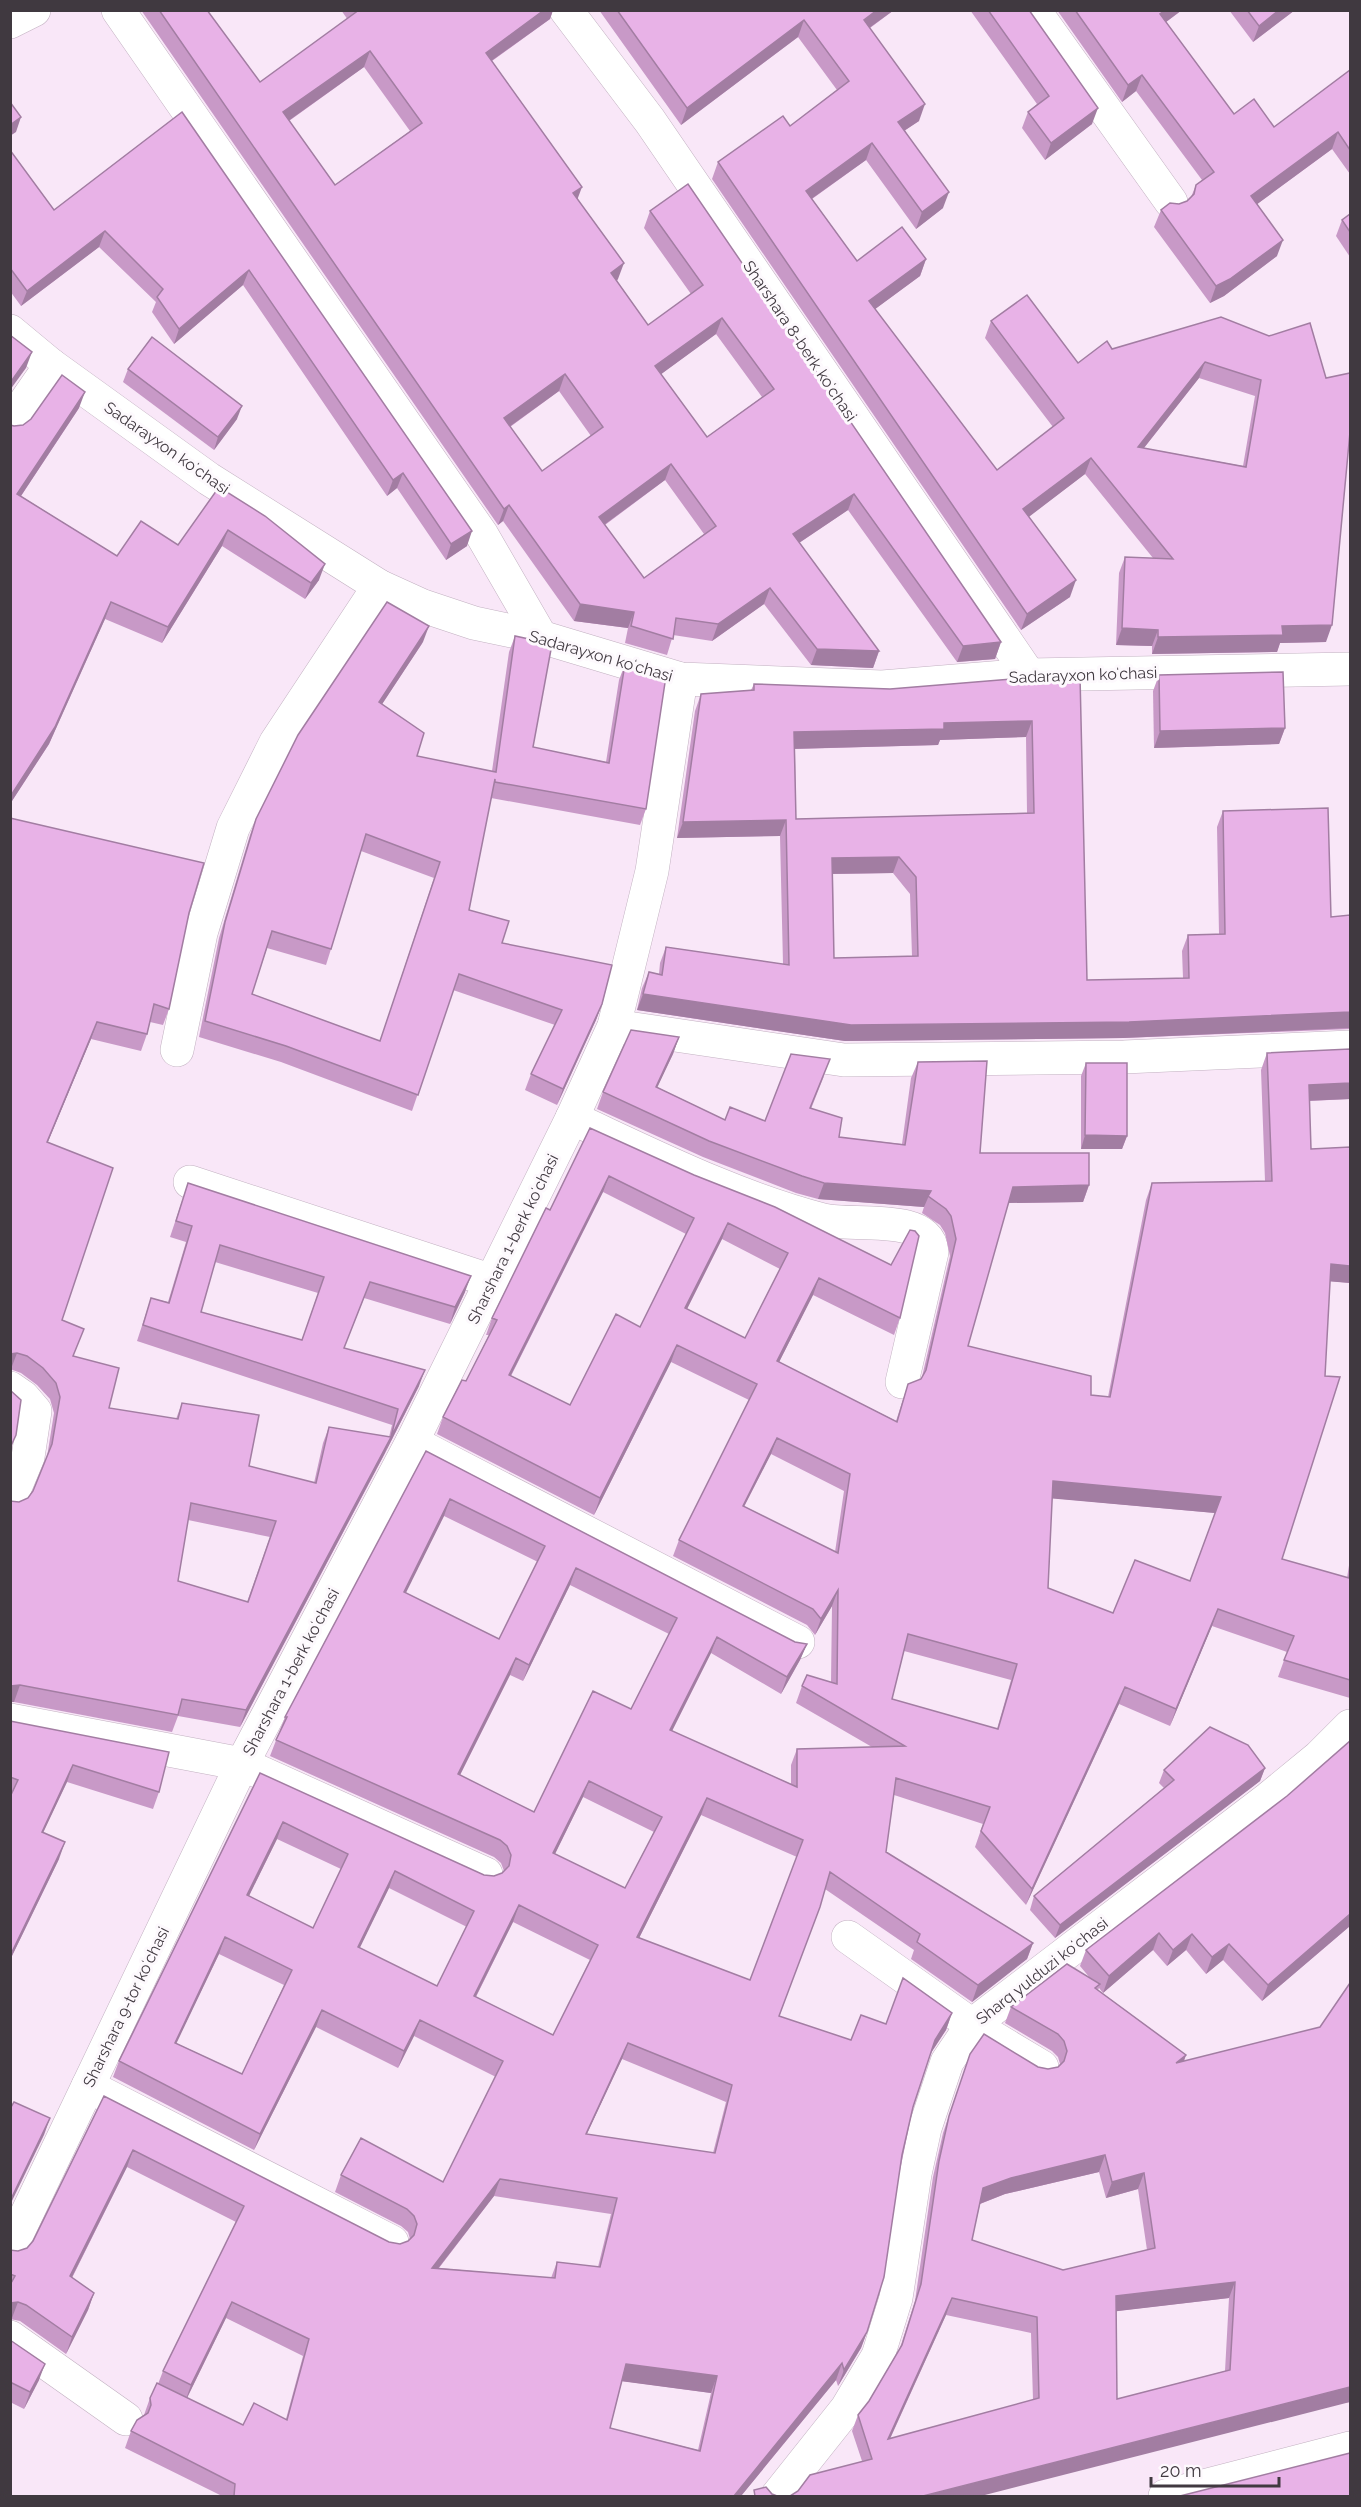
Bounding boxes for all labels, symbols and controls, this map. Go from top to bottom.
street label: Sharshara 8-berk koʻchasi [739,257,861,425]
street label: Sadarayxon koʻchasi [101,398,233,498]
street label: Sadarayxon koʻchasi [527,626,675,686]
street label: Sadarayxon koʻchasi [1008,663,1158,687]
street label: Sharshara 1-berk koʻchasi [464,1151,562,1327]
street label: Sharshara 1-berk koʻchasi [239,1585,343,1759]
street label: Sharq yulduzi koʻchasi [972,1914,1112,2028]
street label: Sharshara 9-tor koʻchasi [79,1924,173,2090]
scale bar [1151,2450,1278,2488]
text: 20 m [1160,2460,1202,2481]

